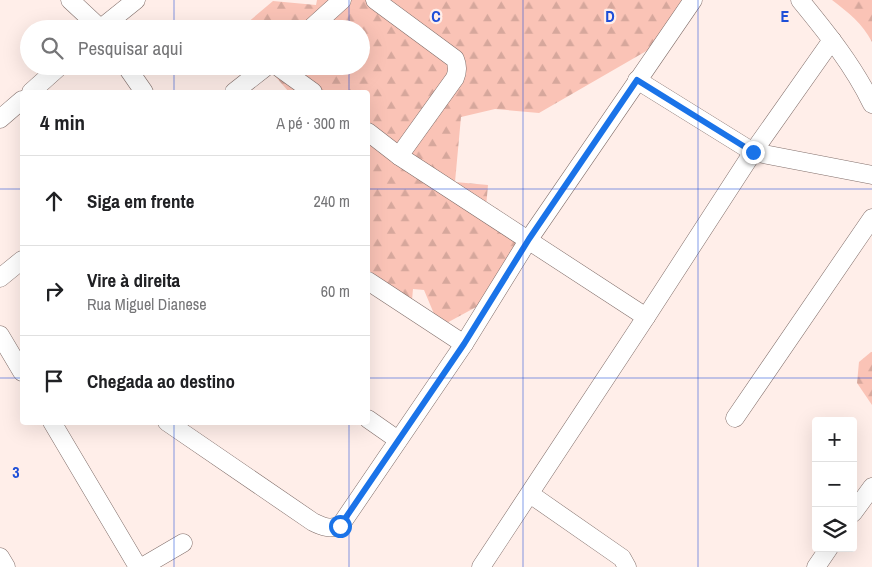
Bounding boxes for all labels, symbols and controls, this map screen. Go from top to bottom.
text: C [431,5,441,27]
text: D [605,5,615,27]
text: E [781,5,790,27]
search box [20,20,370,75]
icon: search [38,34,66,62]
text: Pesquisar aqui [78,35,183,61]
text: 4 min [40,108,85,137]
text: A pé · 300 m [276,112,350,134]
route end [742,141,765,164]
icon: ahead [40,187,68,215]
text: Siga em frente [87,188,194,214]
text: 240 m [314,190,350,212]
text: Vire à direita [87,267,180,293]
icon: right [40,277,68,305]
text: 60 m [321,280,350,302]
text: Rua Miguel Dianese [87,293,207,315]
icon: arrive [40,367,68,395]
text: Chegada ao destino [87,368,235,394]
map controls [812,417,857,552]
button: + [812,417,857,462]
text: 3 [12,461,20,483]
button: − [812,462,857,507]
button: layers [812,507,857,552]
route start [329,515,352,538]

